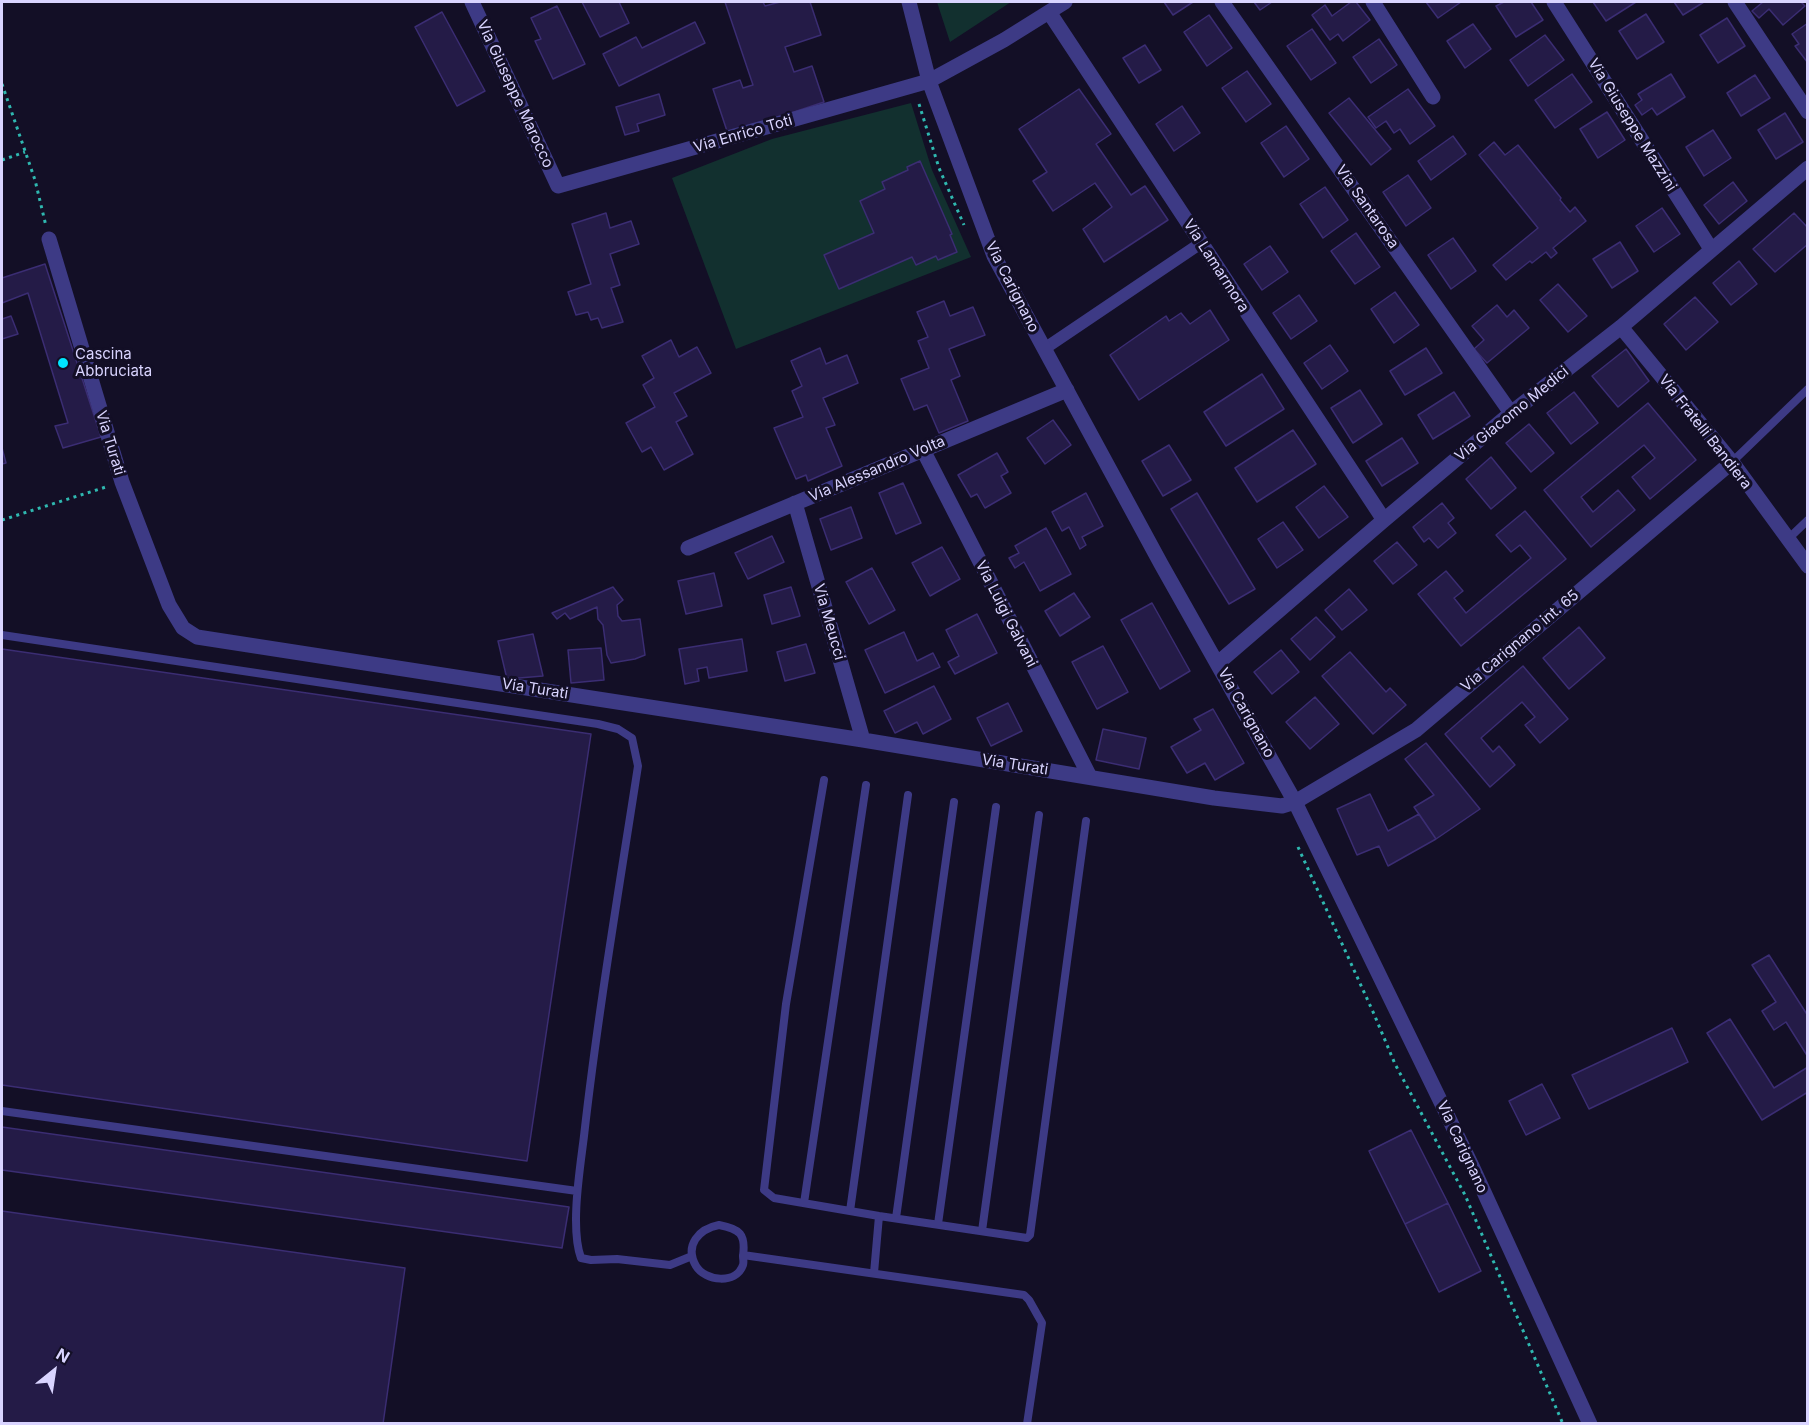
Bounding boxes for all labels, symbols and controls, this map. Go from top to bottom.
street label: Via Giuseppe Marocco [473,17,557,171]
street label: Via Giuseppe Mazzini [1584,55,1680,195]
street label: Via Enrico Toti [692,111,794,157]
street label: Via Santarosa [1332,162,1402,252]
street label: Via Lamarmora [1179,216,1253,316]
street label: Via Carignano [981,238,1043,336]
place label: Cascina Abbruciata [75,345,152,380]
marker: Cascina Abbruciata [56,356,70,370]
street label: Via Giacomo Medici [1452,363,1572,465]
street label: Via Fratelli Bandiera [1655,371,1755,493]
street label: Via Turati [92,408,128,478]
street label: Via Alessandro Volta [806,432,948,506]
street label: Via Luigi Galvani [971,558,1041,670]
street label: Via Meucci [810,582,848,662]
street label: Via Carignano int. 65 [1457,586,1583,696]
street label: Via Carignano [1214,665,1278,761]
street label: Via Turati [501,675,569,703]
street label: Via Turati [981,751,1049,779]
street label: Via Carignano [1433,1098,1491,1196]
north arrow [24,1341,84,1401]
text: N [53,1344,73,1367]

